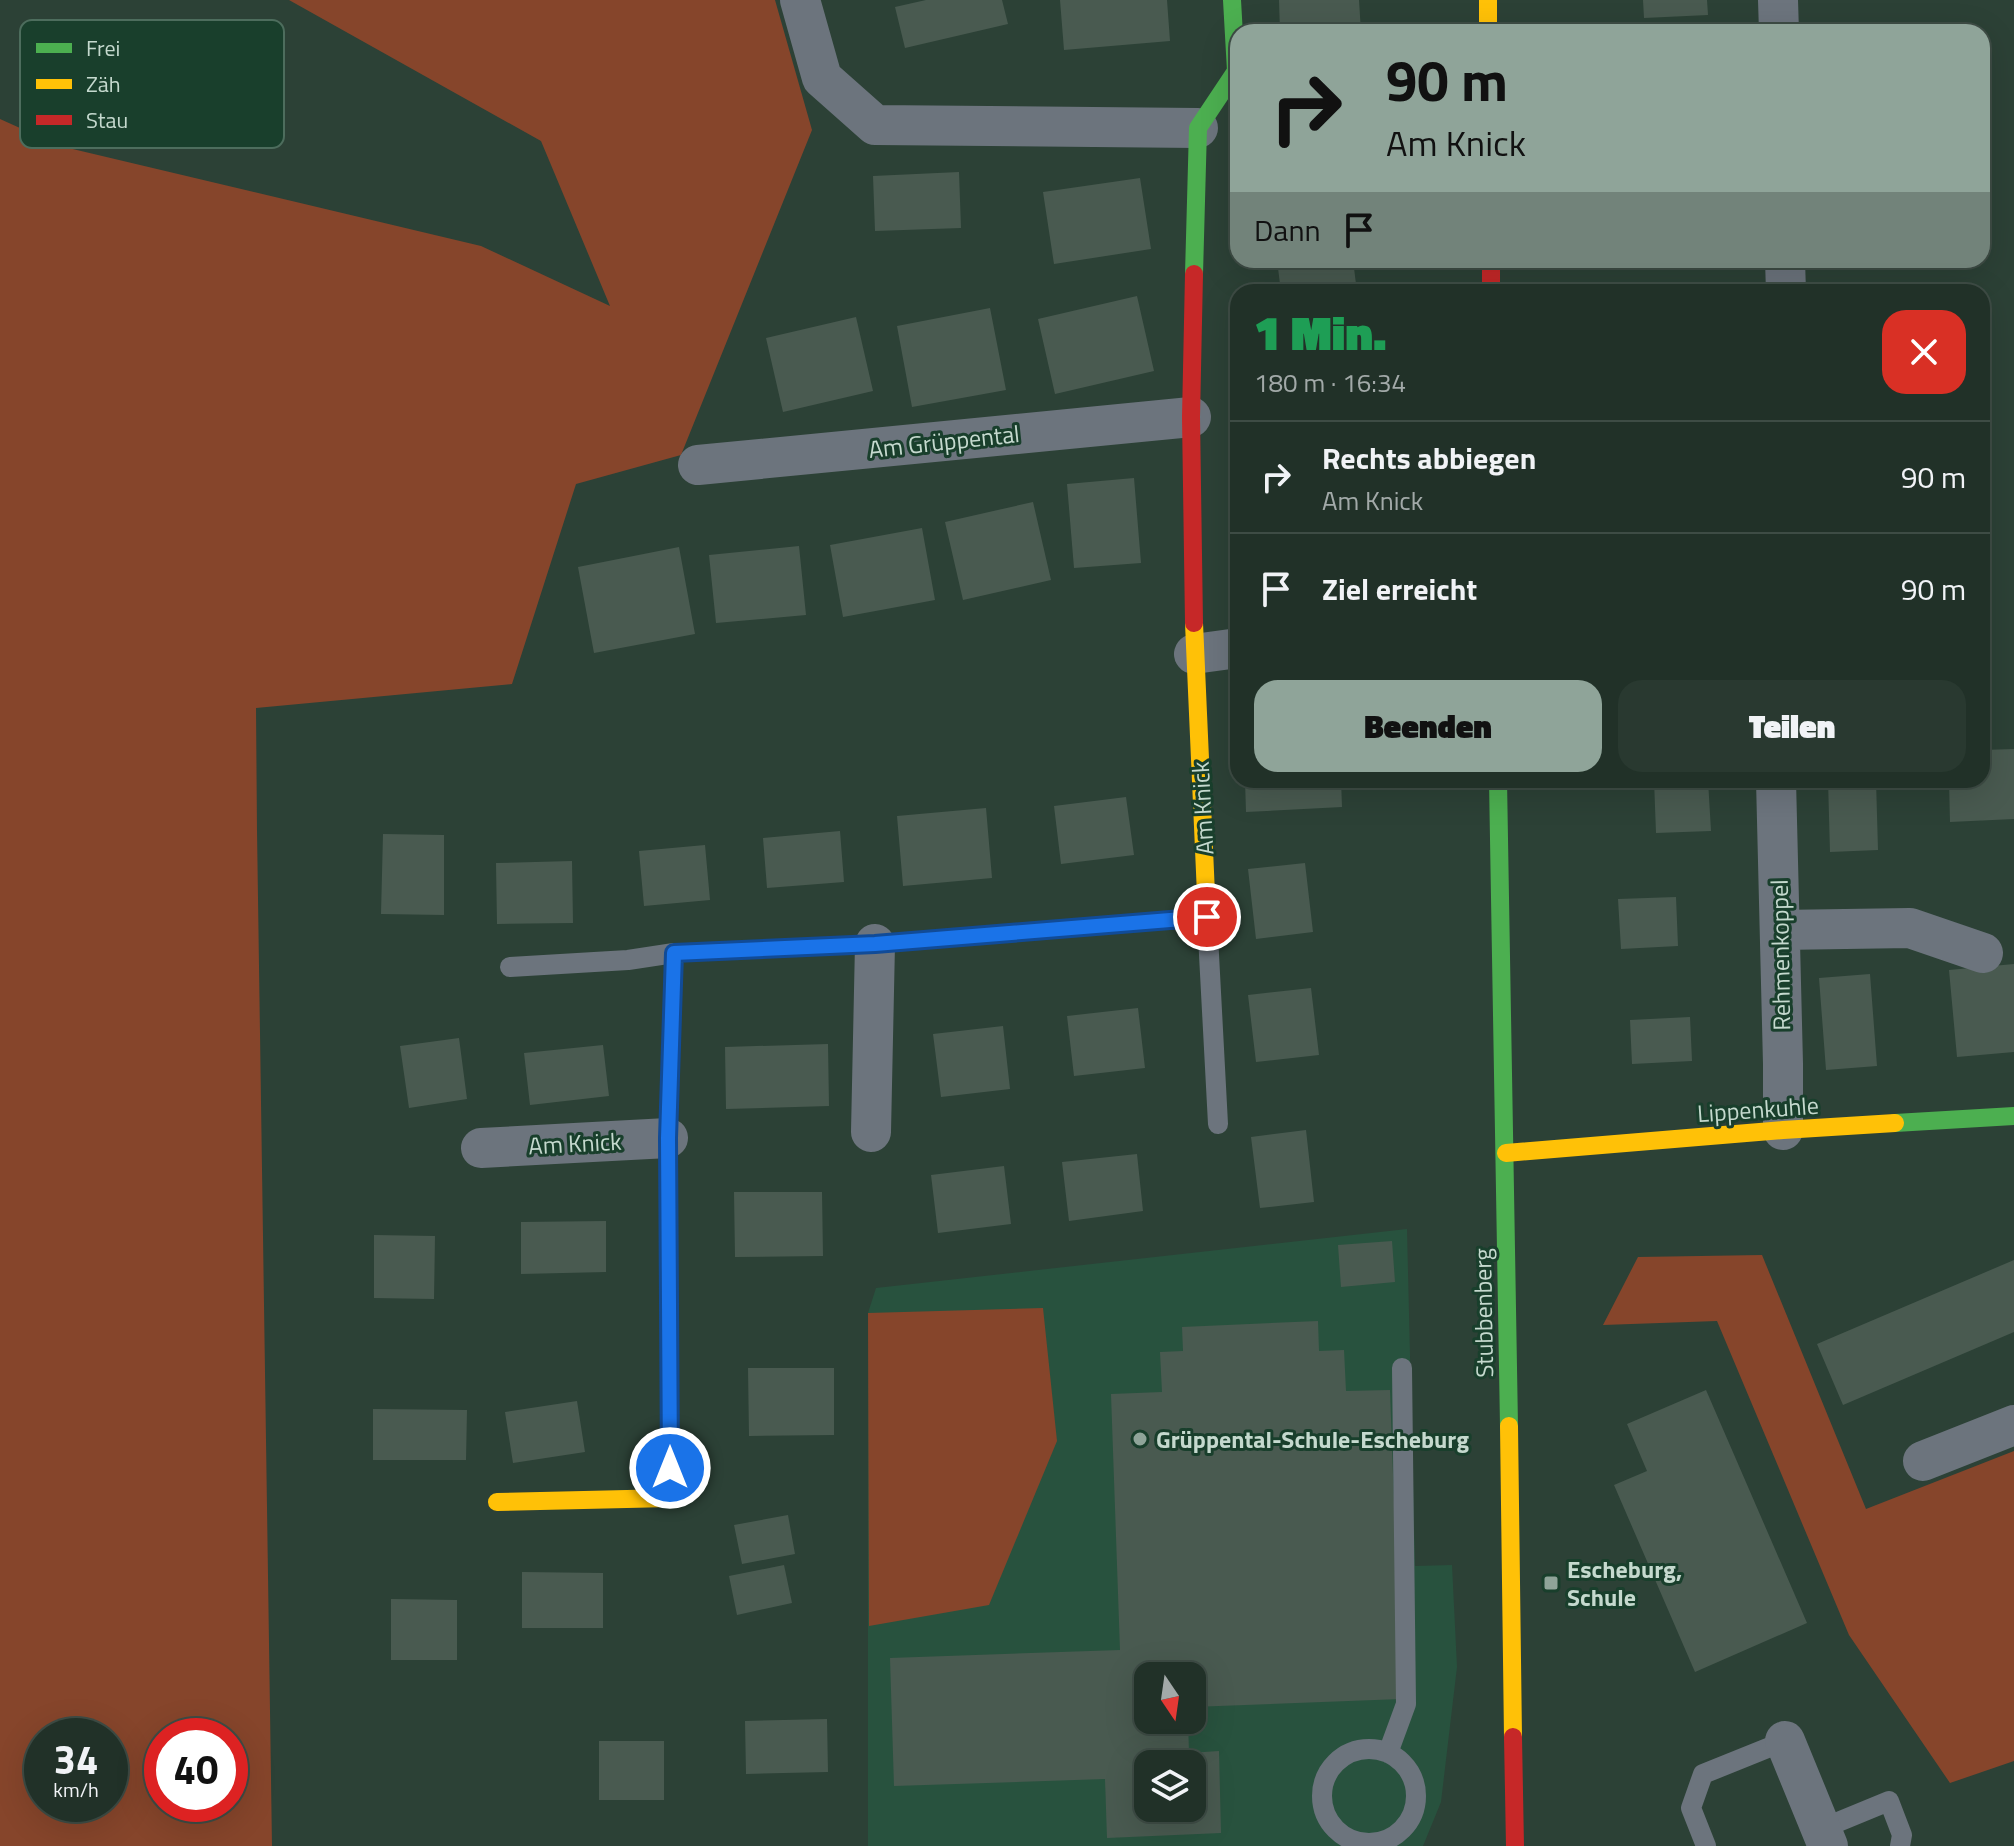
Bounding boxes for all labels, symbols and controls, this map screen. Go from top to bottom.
legend [20,20,284,148]
text: Frei [86,31,120,65]
text: 90 m [1386,38,1508,123]
icon: right [1254,56,1358,160]
text: Zäh [86,67,121,101]
text: Stau [86,103,128,137]
text: Am Knick [1386,115,1526,170]
text: Dann [1254,207,1321,253]
icon: arrive [1337,208,1381,252]
text: 1 Min. [1254,296,1386,369]
button: close [1882,310,1966,394]
text: 180 m · 16:34 [1254,363,1406,402]
street label: Am Grüppental [867,415,1021,467]
text: Rechts abbiegen [1322,435,1536,481]
text: 90 m [1901,454,1966,500]
icon: right [1254,455,1298,499]
text: Am Knick [1322,481,1423,520]
text: Ziel erreicht [1322,566,1477,612]
text: 90 m [1901,566,1966,612]
icon: arrive [1254,567,1298,611]
button: Beenden [1254,680,1602,772]
button: Teilen [1618,680,1966,772]
street label: Am Knick [1182,760,1222,856]
street label: Rehmenkoppel [1761,879,1799,1031]
pin [1173,883,1241,951]
icon: arrive [1185,895,1229,939]
street label: Lippenkuhle [1696,1087,1820,1131]
street label: Am Knick [527,1123,623,1163]
street label: Stubbenberg [1464,1248,1502,1378]
place label: Grüppental-Schule-Escheburg [1156,1421,1469,1457]
position arrow [628,1426,712,1510]
marker: Grüppental-Schule-Escheburg [1131,1430,1149,1448]
place label: Escheburg, Schule [1567,1551,1682,1615]
marker: Escheburg, Schule [1542,1574,1560,1592]
north arrow [1134,1662,1206,1734]
map controls [1134,1662,1206,1822]
speed limit sign: 40 [144,1718,248,1822]
text: 34 [54,1729,98,1790]
button: layers [1134,1750,1206,1822]
text: km/h [53,1774,99,1805]

